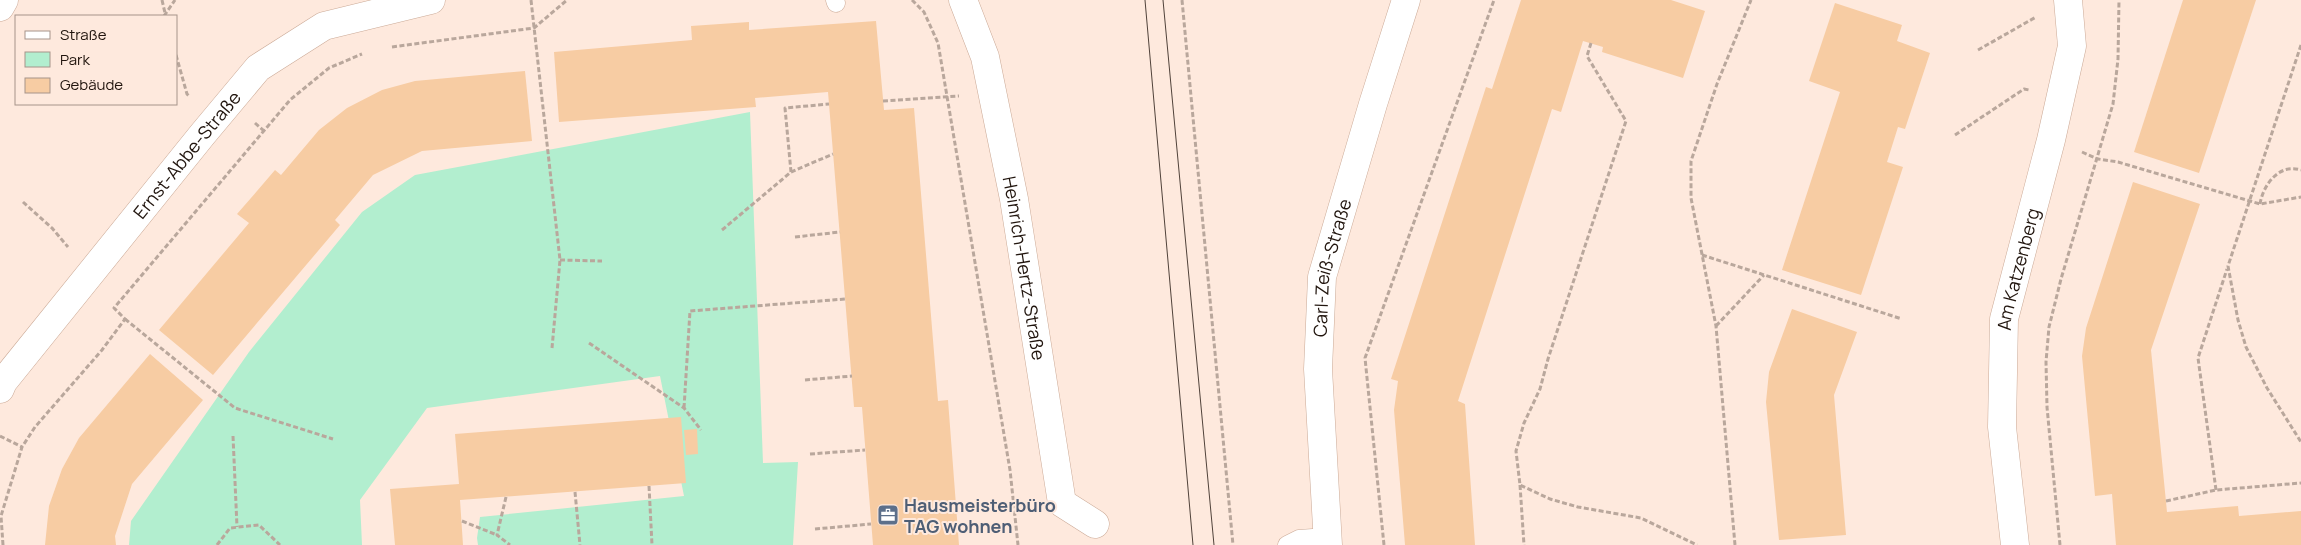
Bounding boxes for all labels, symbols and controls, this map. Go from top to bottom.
legend [15,15,178,105]
text: Straße [60,24,107,45]
text: Park [60,49,90,70]
text: Gebäude [60,74,123,95]
street label: Ernst-Abbe-Straße [128,86,246,223]
street label: Heinrich-Hertz-Straße [998,174,1051,362]
street label: Carl-Zeiß-Straße [1307,196,1356,337]
street label: Am Katzenberg [1992,205,2045,331]
place label: Hausmeisterbüro TAG wohnen [904,493,1056,538]
office icon: Hausmeisterbüro TAG wohnen [876,503,900,527]

